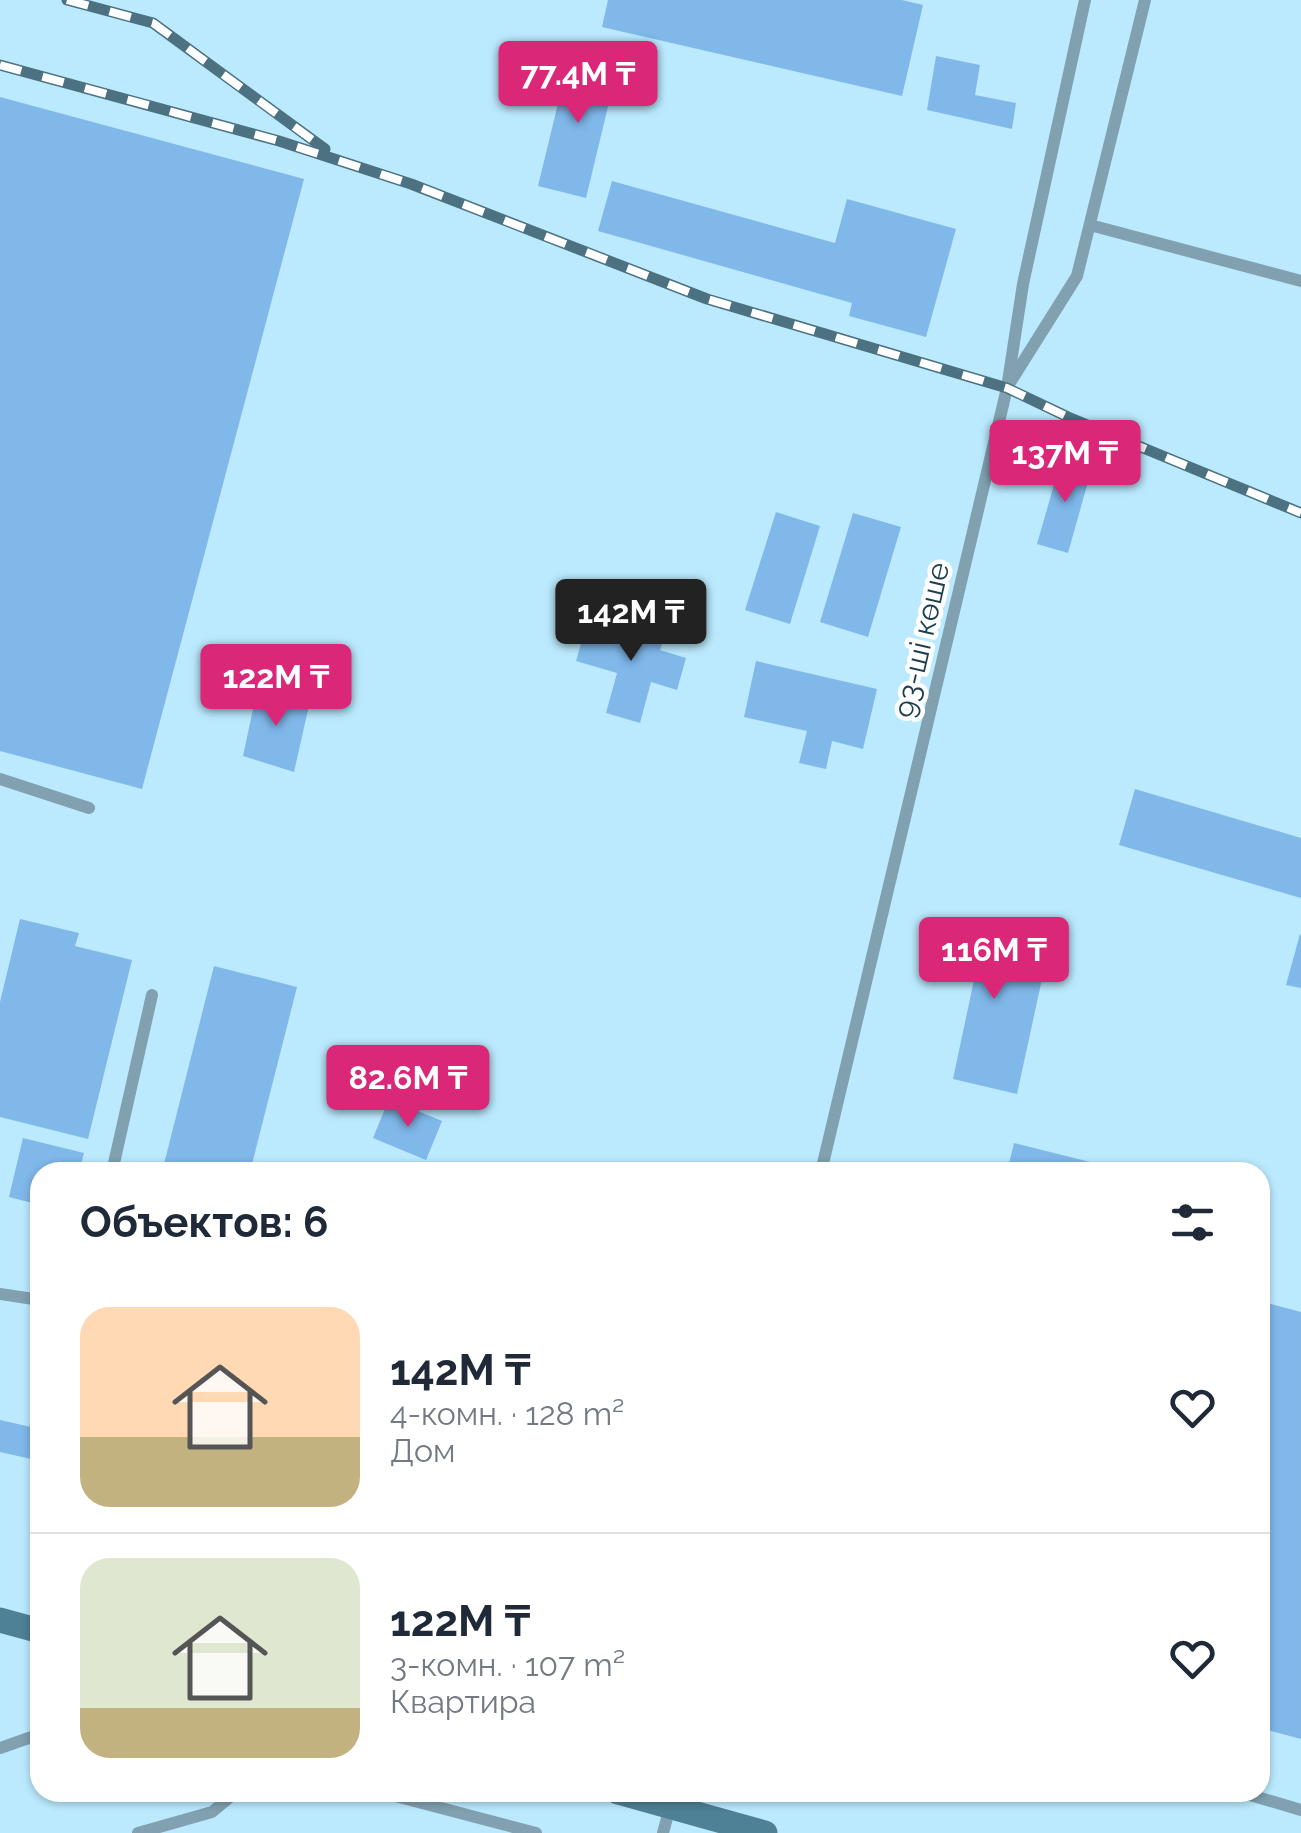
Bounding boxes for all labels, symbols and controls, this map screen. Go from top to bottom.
pin: 77.4M ₸ [486,41,670,126]
text: 77.4M ₸ [521,55,635,92]
pin: 137M ₸ [984,420,1146,505]
text: 137M ₸ [1012,434,1118,471]
street label: 93-ші көше [887,559,956,721]
pin: 142M ₸ [550,579,712,664]
text: 142M ₸ [577,593,685,630]
pin: 122M ₸ [195,644,357,729]
text: 122M ₸ [222,658,330,695]
pin: 116M ₸ [913,917,1075,1002]
text: 116M ₸ [941,931,1047,968]
pin: 82.6M ₸ [316,1045,500,1130]
text: 82.6M ₸ [348,1059,468,1096]
icon: filters [1165,1195,1220,1250]
text: Объектов: 6 [80,1198,328,1247]
text: 142M ₸ [390,1346,531,1395]
icon: home [160,1347,280,1467]
icon: heart [1165,1380,1220,1435]
text: 4-комн. · 128 m² [390,1395,625,1432]
text: Дом [390,1432,455,1469]
text: 122M ₸ [390,1597,531,1646]
icon: home [160,1598,280,1718]
icon: heart [1165,1631,1220,1686]
text: 3-комн. · 107 m² [390,1646,625,1683]
text: Квартира [390,1683,536,1720]

